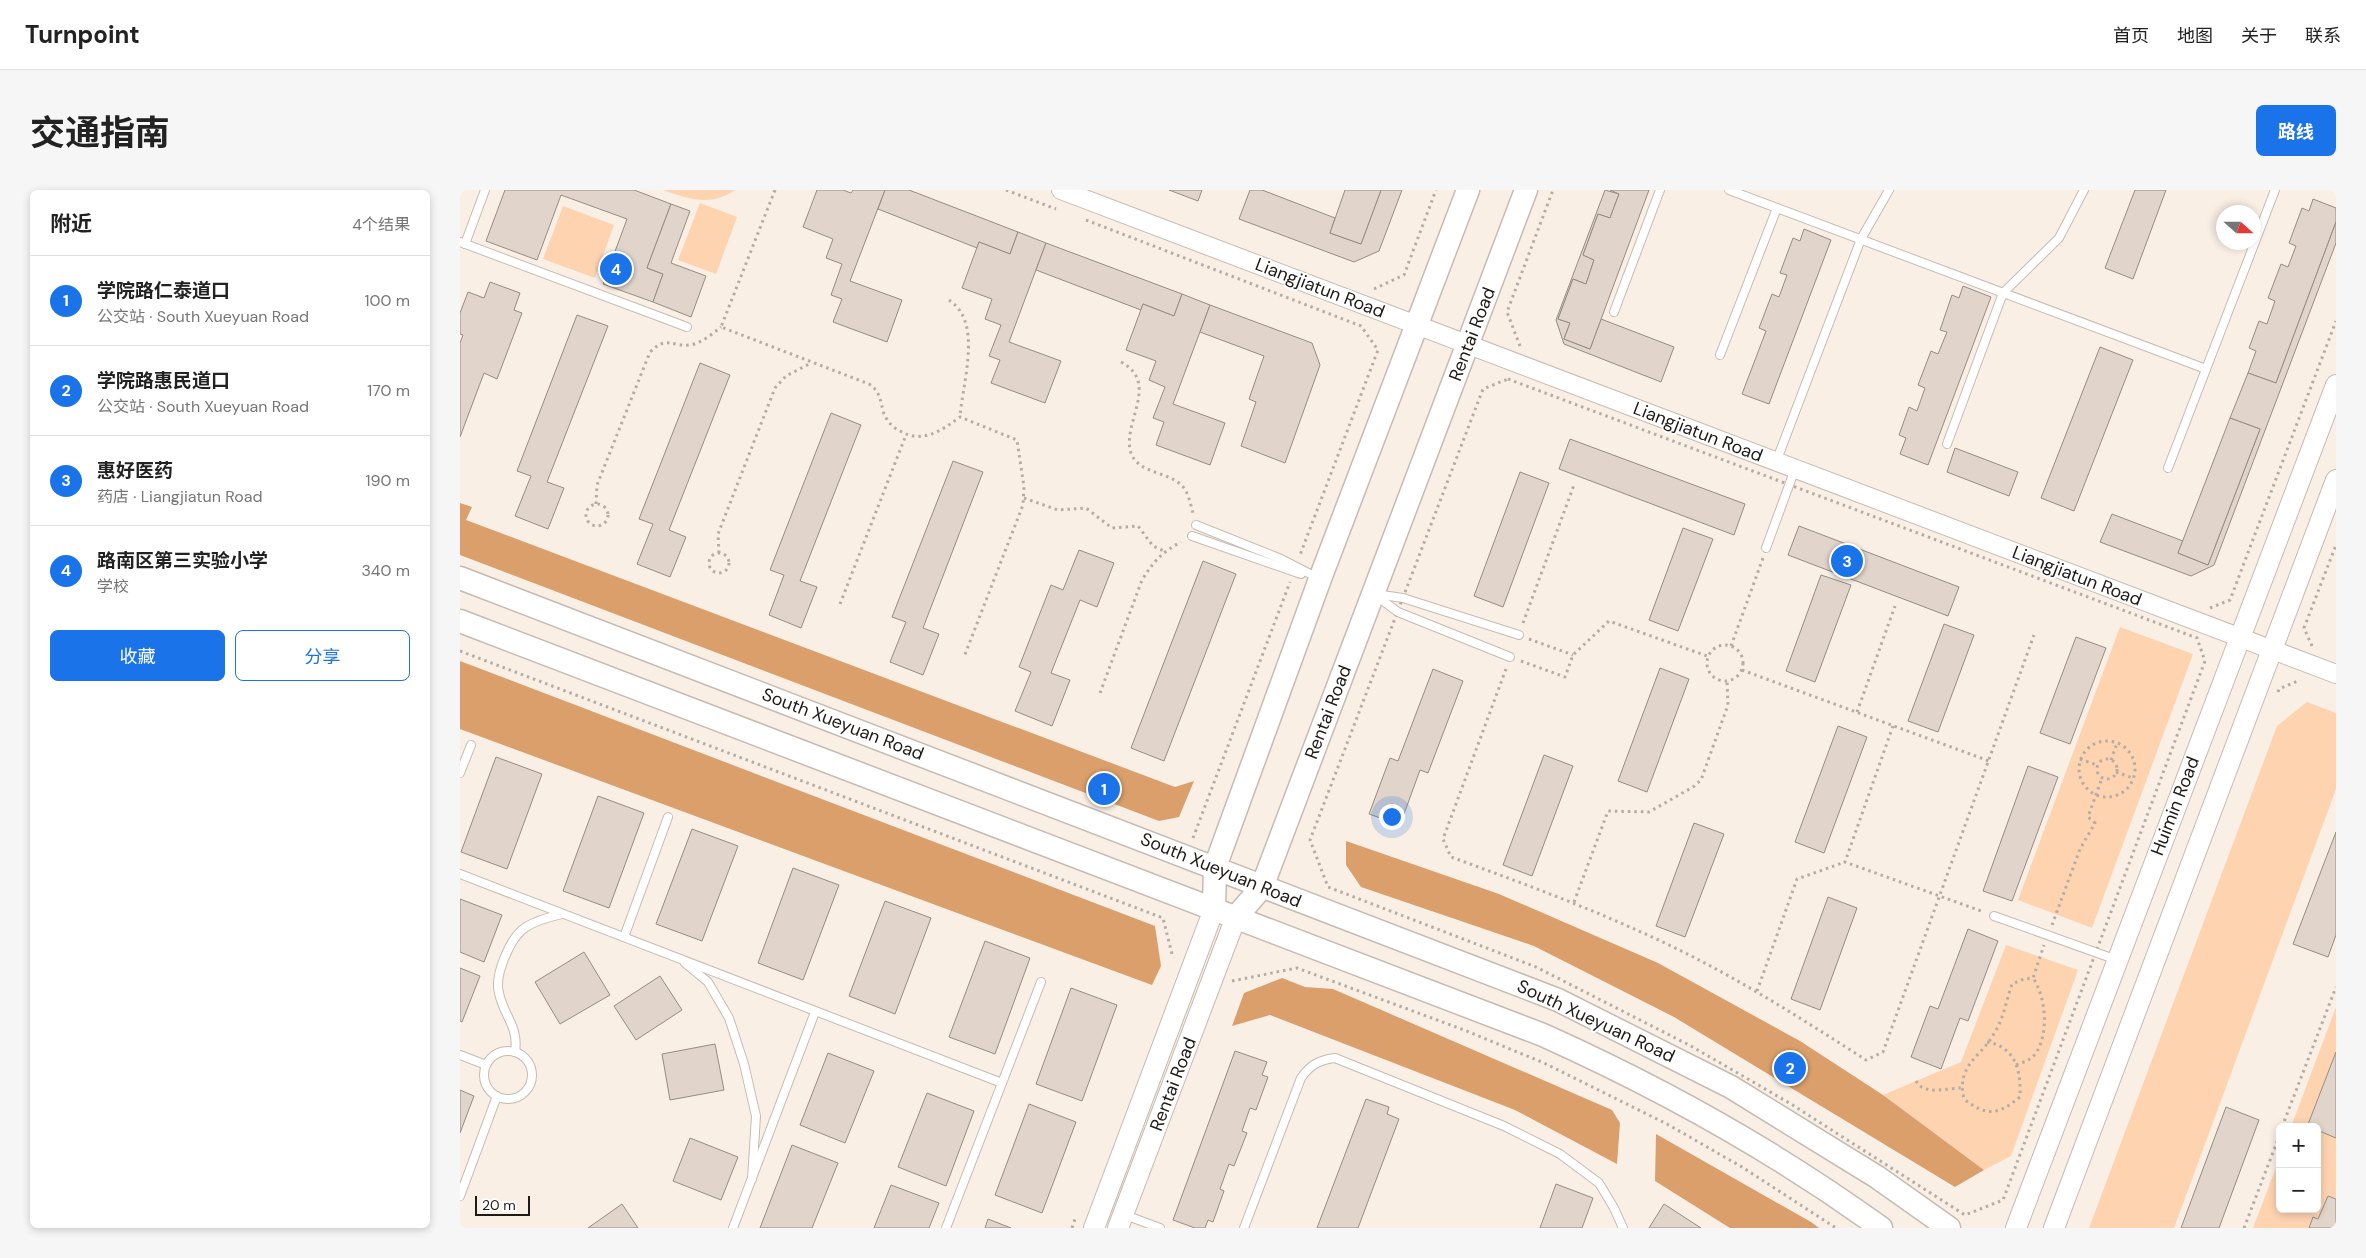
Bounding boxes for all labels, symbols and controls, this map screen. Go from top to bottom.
text: Turnpoint [25,19,140,50]
text: 首页 [2113,24,2149,48]
text: 地图 [2177,24,2213,48]
text: 关于 [2241,24,2277,48]
text: 联系 [2305,24,2341,48]
button: 路线 [2256,105,2336,156]
text: 交通指南 [30,110,170,156]
north arrow [2216,205,2261,250]
text: 附近 [50,210,92,238]
text: 4个结果 [352,214,410,235]
pin: 4 [600,250,632,288]
street label: Liangjiatun Road [1252,252,1388,324]
text: 学院路仁泰道口 [97,278,230,303]
street label: Rentai Road [1443,284,1501,384]
text: 1 [63,290,69,311]
text: 100 m [365,290,410,311]
text: 公交站 · South Xueyuan Road [97,306,309,327]
text: 学院路惠民道口 [97,368,230,393]
text: 2 [61,380,71,401]
text: 170 m [367,380,410,401]
text: 公交站 · South Xueyuan Road [97,396,309,417]
street label: Liangjiatun Road [1630,396,1766,468]
text: 惠好医药 [97,458,173,483]
text: 3 [61,470,71,491]
text: 190 m [366,470,410,491]
text: 药店 · Liangjiatun Road [97,486,262,507]
street label: Liangjiatun Road [2009,540,2145,612]
pin: 3 [1831,542,1863,580]
text: 路南区第三实验小学 [97,548,268,573]
text: 4 [61,560,71,581]
text: 340 m [361,560,410,581]
text: 学校 [97,576,129,597]
button: 收藏 [50,630,225,681]
button: 分享 [235,630,410,681]
street label: Rentai Road [1299,662,1357,762]
street label: South Xueyuan Road [759,682,927,766]
street label: Huimin Road [2145,753,2205,859]
pin: 1 [1088,770,1120,808]
your location [1379,804,1405,830]
street label: South Xueyuan Road [1137,827,1305,913]
street label: South Xueyuan Road [1513,974,1679,1068]
street label: Rentai Road [1144,1034,1202,1134]
pin: 2 [1774,1049,1806,1087]
map controls [2276,1123,2321,1213]
button: + [2276,1123,2321,1168]
button: − [2276,1168,2321,1213]
scale bar [475,1193,530,1216]
text: 20 m [482,1196,516,1214]

